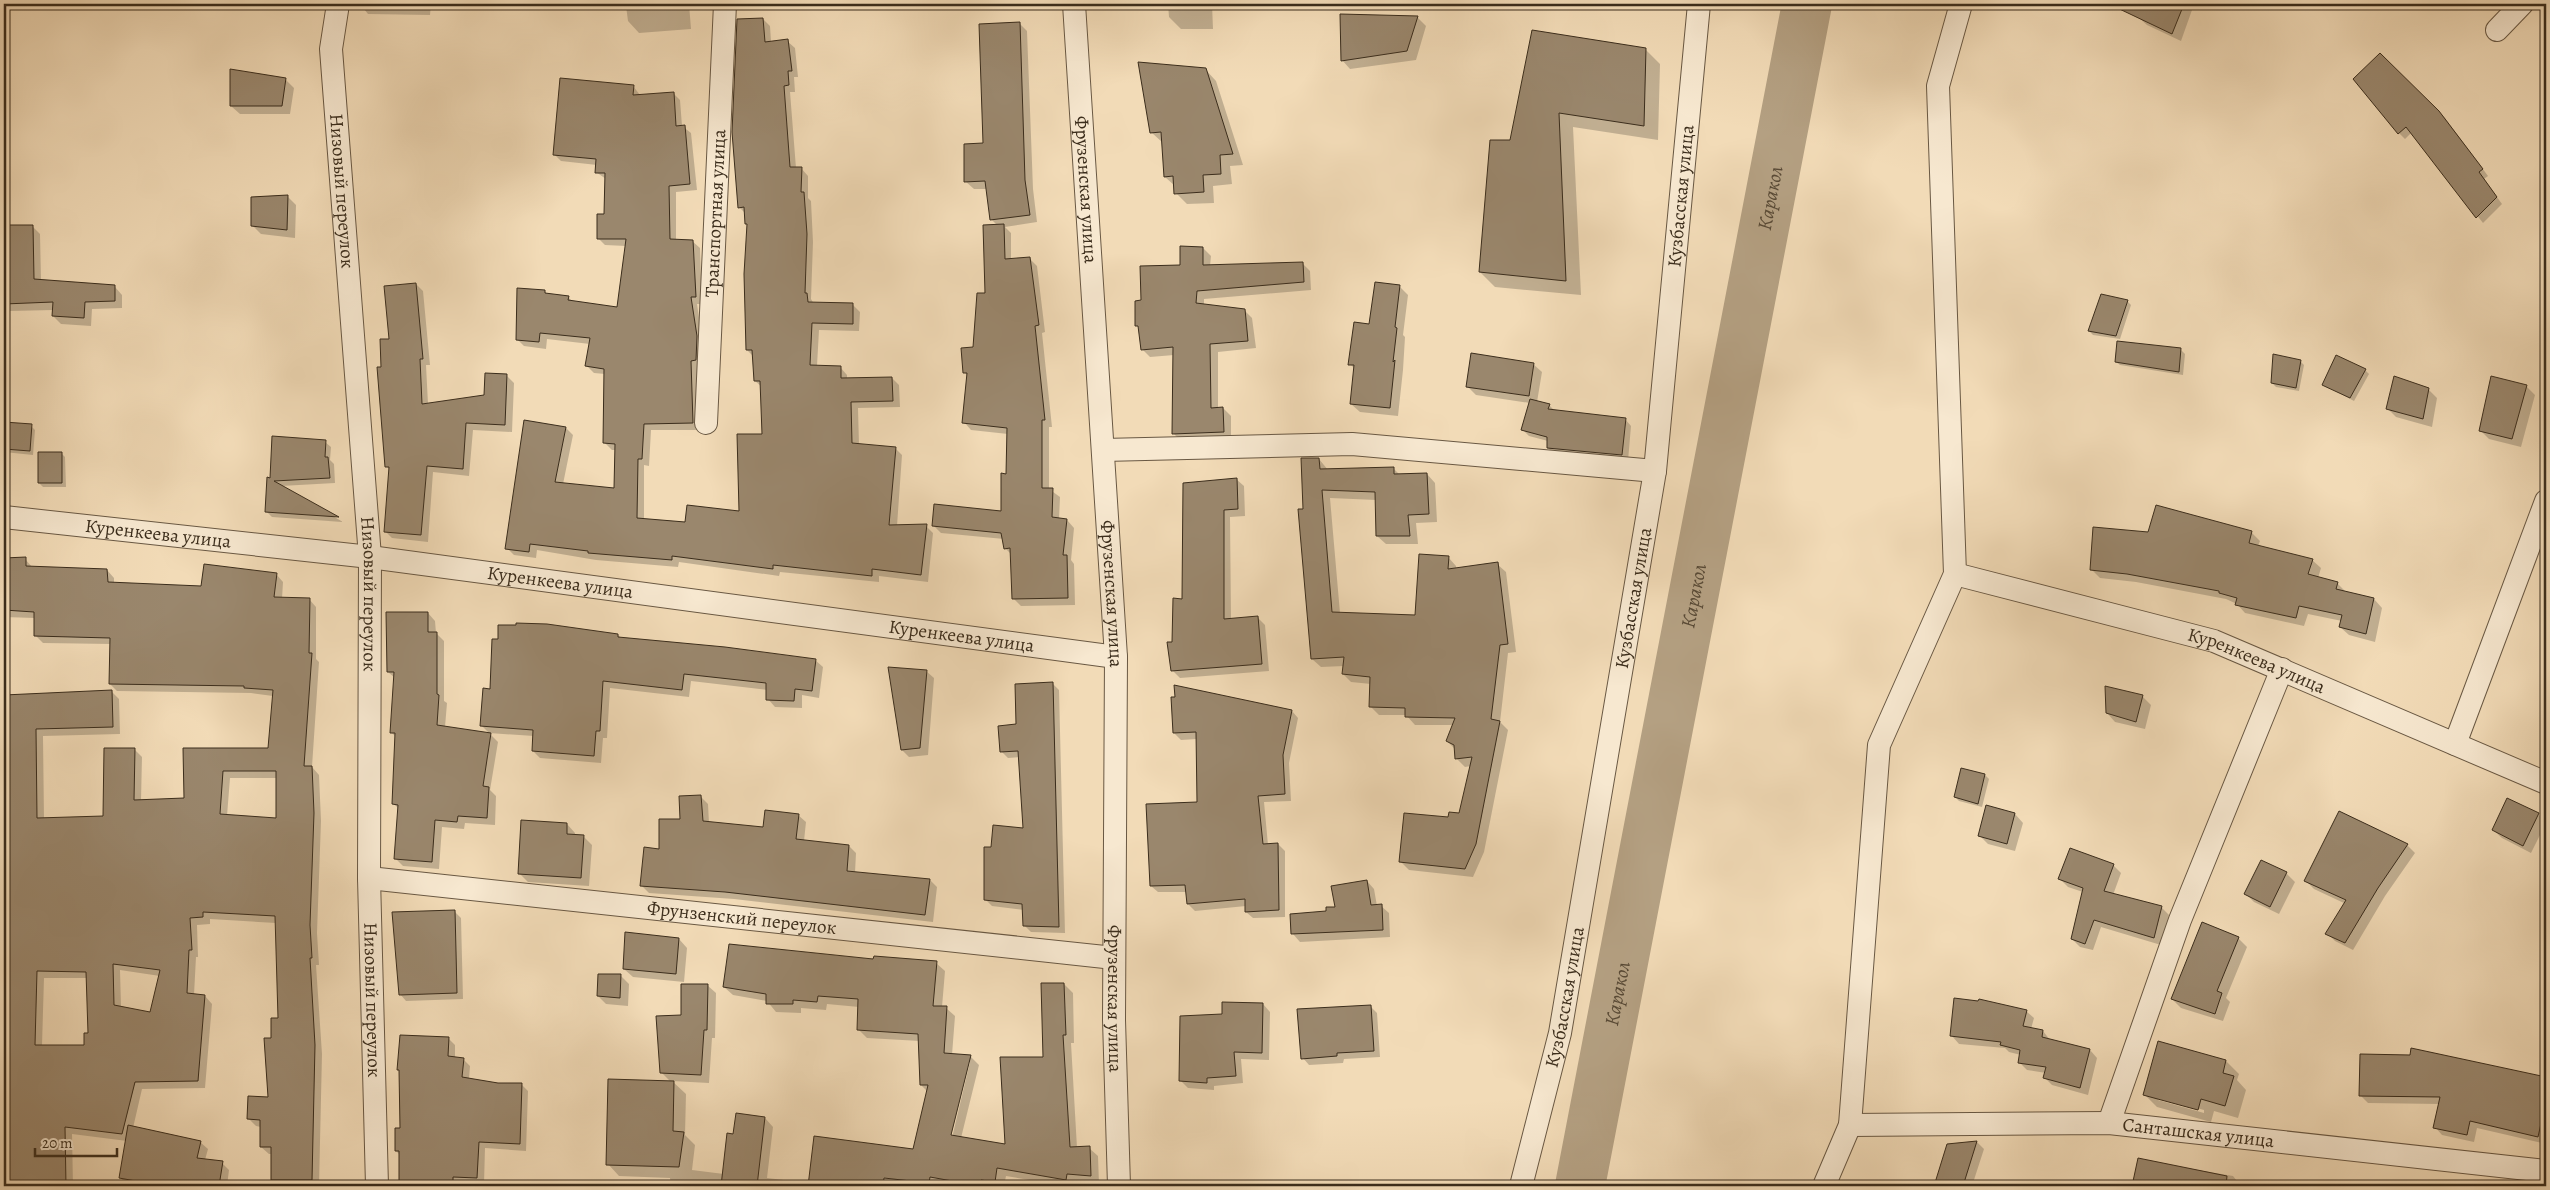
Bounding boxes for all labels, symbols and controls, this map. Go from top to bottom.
street label: Низовый переулок [323,113,361,270]
street label: Фрузенская улица [1068,115,1104,264]
street label: Кузбасская улица [1661,123,1701,268]
street label: Транспортная улица [699,128,732,298]
water label: Каракол [1750,164,1789,232]
street label: Куренкеева улица [84,513,233,555]
street label: Низовый переулок [354,515,383,672]
street label: Фрузенская улица [1094,519,1129,668]
street label: Кузбасская улица [1609,525,1658,671]
street label: Куренкеева улица [486,560,635,605]
water label: Каракол [1674,561,1713,630]
street label: Куренкеева улица [887,614,1036,659]
street label: Куренкеева улица [2185,622,2330,700]
street label: Фрунзенский переулок [646,895,838,941]
street label: Низовый переулок [357,922,387,1078]
street label: Кузбасская улица [1539,924,1591,1071]
street label: Фрузенская улица [1101,925,1129,1073]
water label: Каракол [1598,959,1636,1028]
street label: Санташская улица [2121,1112,2276,1154]
scale bar [35,1125,118,1157]
text: 20 m [42,1133,73,1153]

